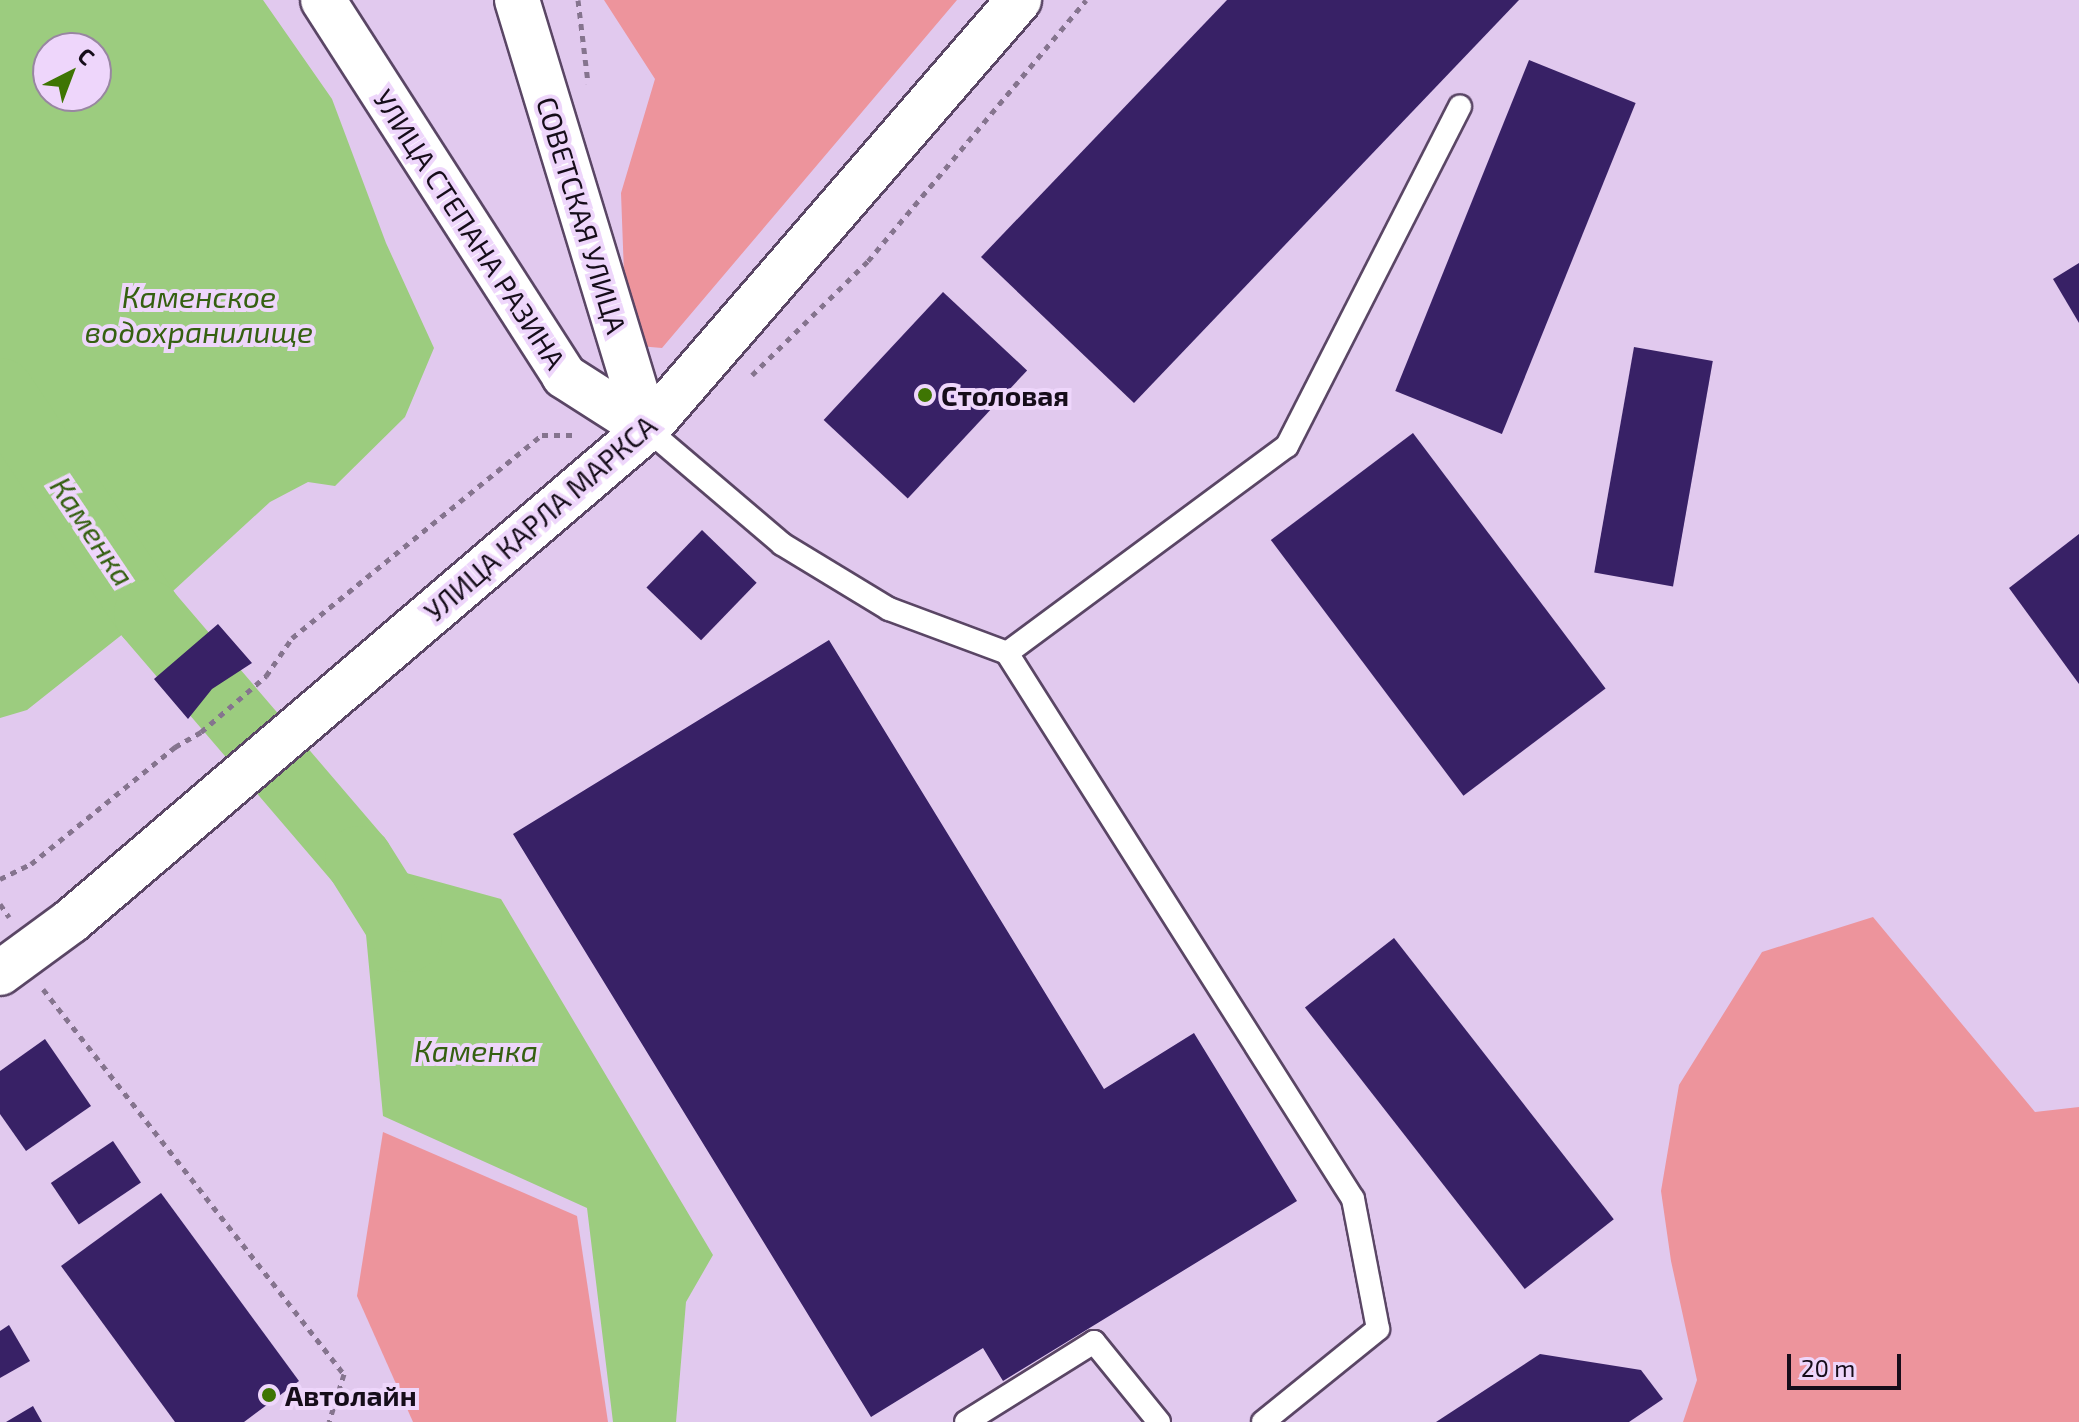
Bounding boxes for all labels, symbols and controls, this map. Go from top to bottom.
north arrow [32,32,112,112]
text: С [73,42,100,70]
street label: УЛИЦА СТЕПАНА РАЗИНА [367,83,573,375]
street label: СОВЕТСКАЯ УЛИЦА [530,93,634,337]
water label: Каменское водохранилище [85,278,313,348]
place label: Столовая [941,378,1069,412]
marker: Столовая [916,386,934,404]
street label: УЛИЦА КАРЛА МАРКСА [417,408,663,628]
water label: Каменка [43,470,143,592]
water label: Каменка [414,1032,538,1068]
scale bar [1791,1338,1905,1388]
text: 20 m [1801,1353,1855,1382]
place label: Автолайн [285,1378,417,1412]
marker: Автолайн [260,1386,278,1404]

